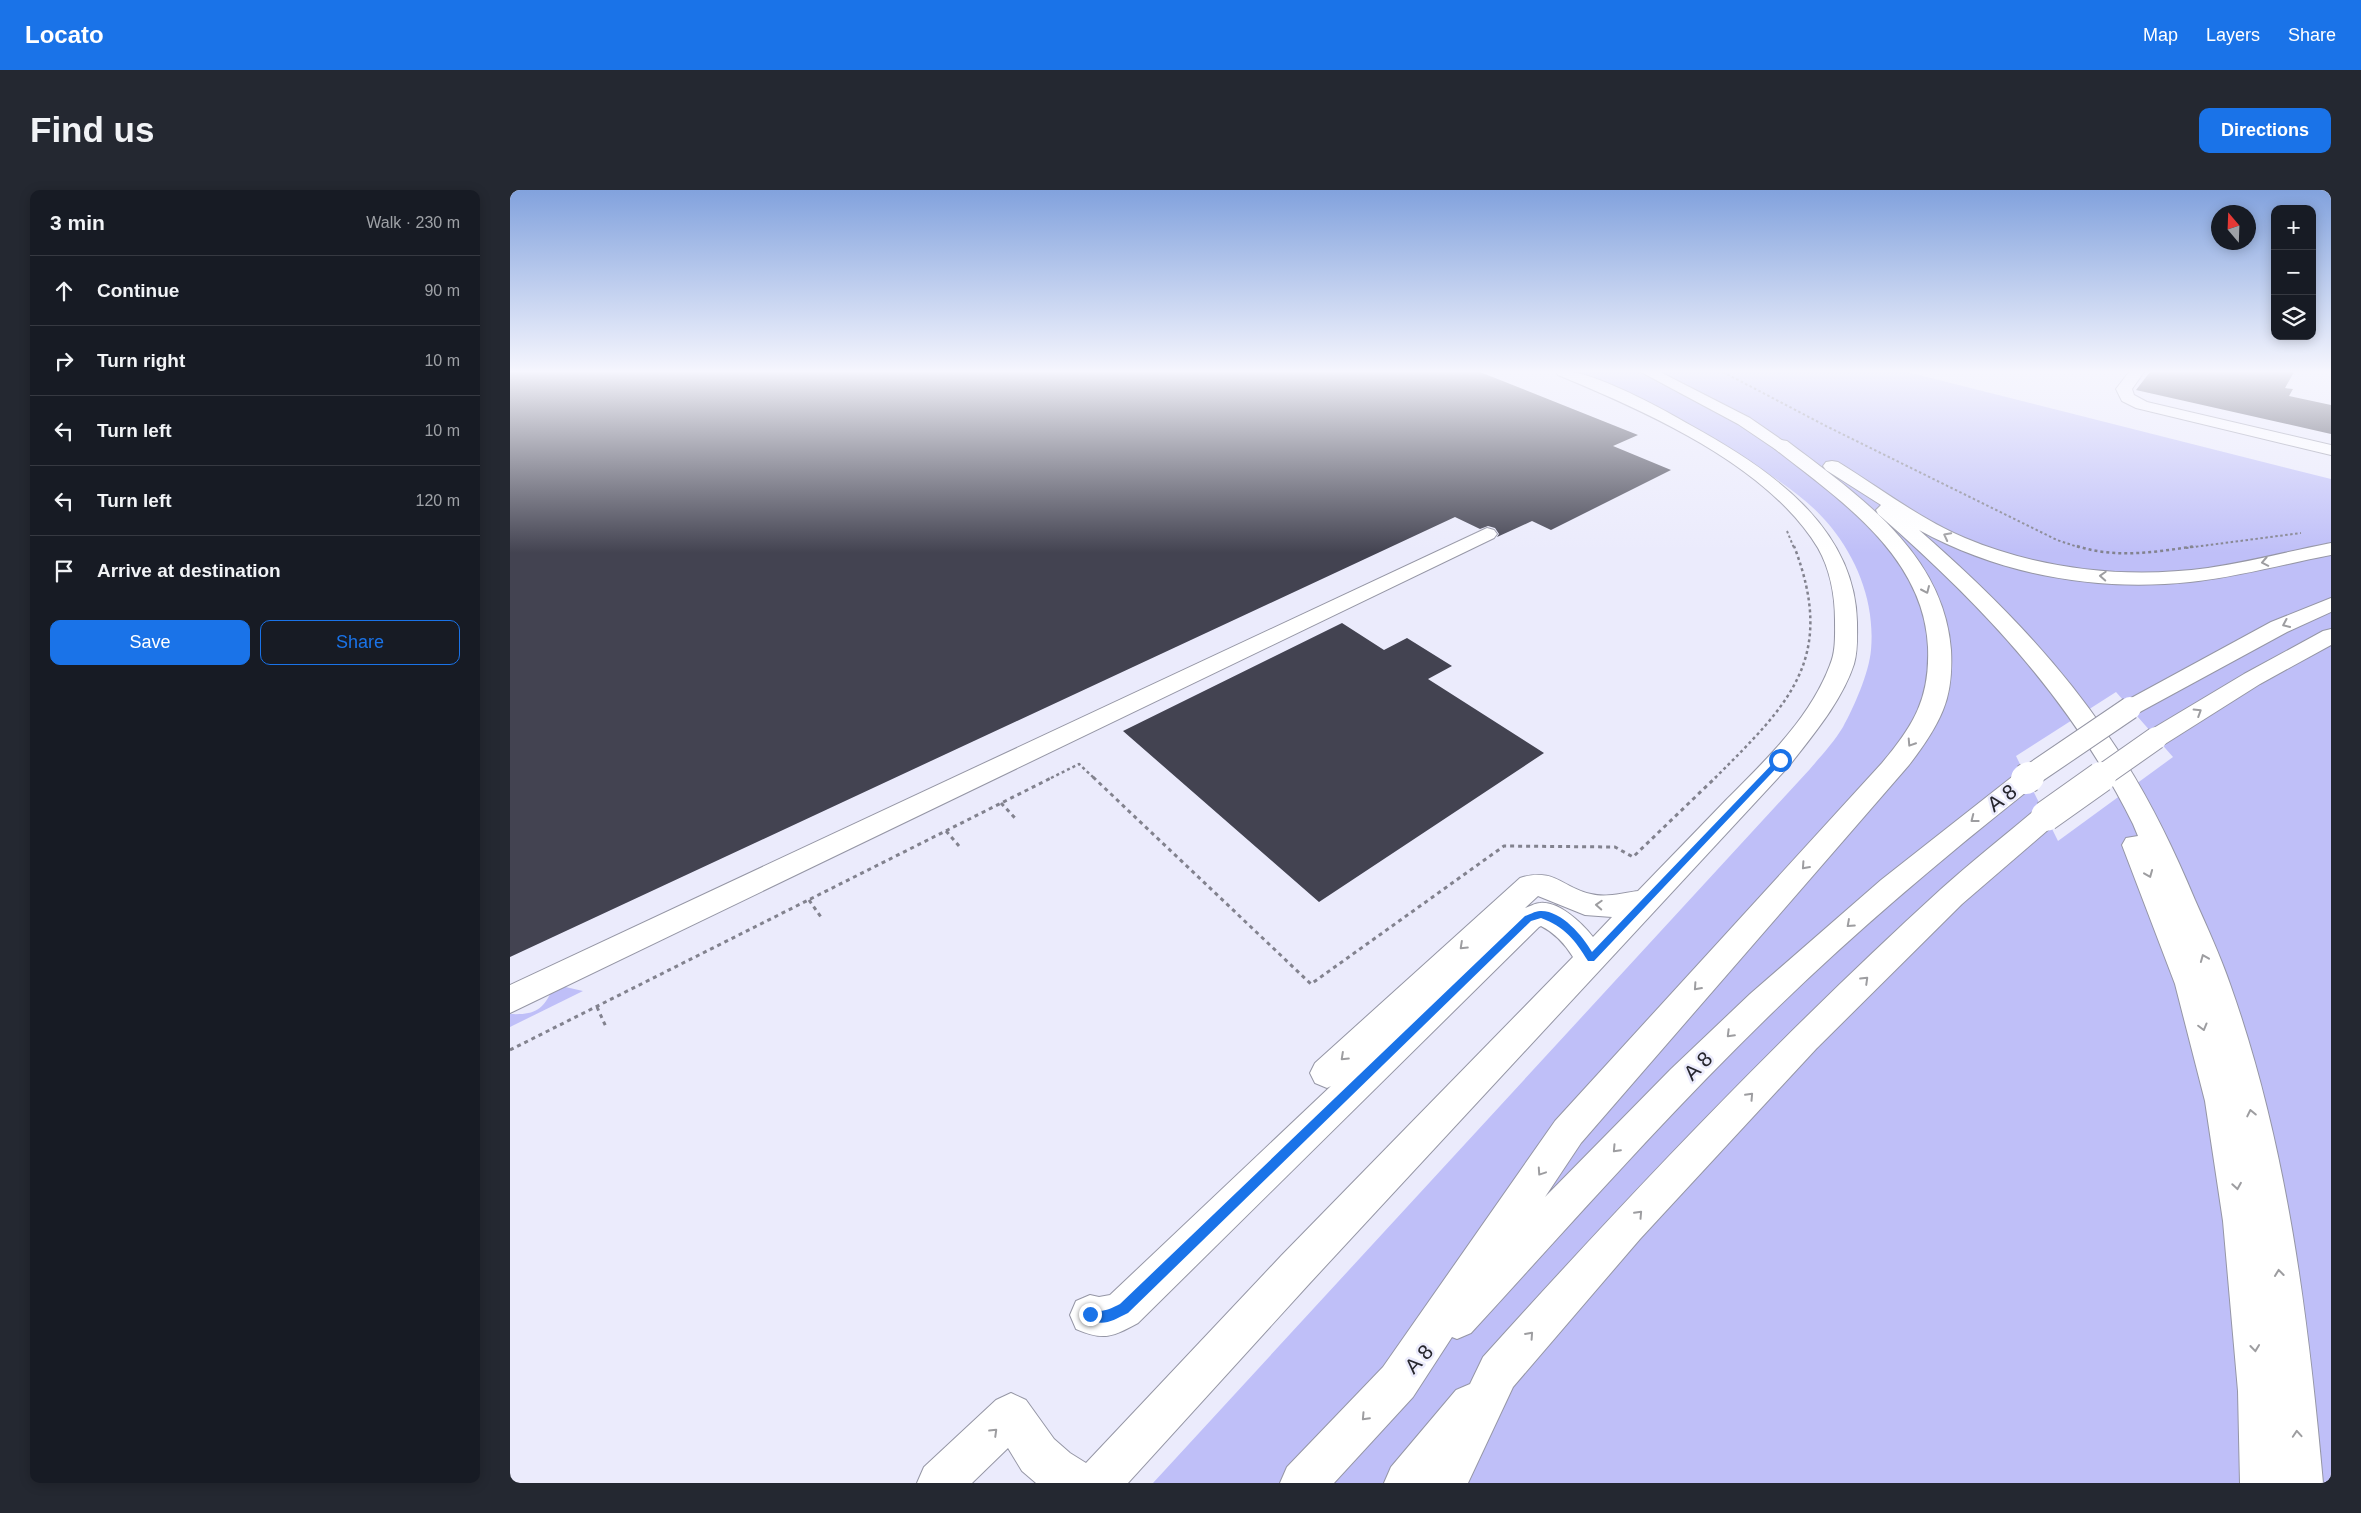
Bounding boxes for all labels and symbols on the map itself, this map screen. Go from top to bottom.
north arrow [2211,205,2256,250]
one-way arrow [1943,532,1952,542]
one-way arrow [2260,556,2269,567]
one-way arrow [2099,571,2107,582]
one-way arrow [1919,585,1930,594]
one-way arrow [2282,617,2291,628]
one-way arrow [2192,709,2201,719]
one-way arrow [1908,738,1918,747]
route start [1769,749,1792,772]
street label: A 8 [1983,779,2021,816]
one-way arrow [1970,813,1980,822]
one-way arrow [1802,860,1811,869]
one-way arrow [2143,869,2154,878]
one-way arrow [1594,900,1602,911]
one-way arrow [1846,918,1855,927]
one-way arrow [1460,940,1469,949]
one-way arrow [2200,954,2210,962]
one-way arrow [1859,977,1868,986]
one-way arrow [1694,981,1703,990]
one-way arrow [2197,1023,2208,1032]
one-way arrow [1727,1028,1736,1037]
street label: A 8 [1679,1047,1717,1085]
one-way arrow [1341,1051,1350,1060]
one-way arrow [1744,1093,1753,1102]
one-way arrow [2247,1108,2257,1117]
one-way arrow [1613,1144,1622,1153]
one-way arrow [1538,1166,1547,1176]
one-way arrow [2231,1182,2241,1191]
one-way arrow [1633,1211,1642,1220]
one-way arrow [2274,1269,2285,1277]
route end [1079,1303,1102,1326]
one-way arrow [1525,1332,1534,1341]
street label: A 8 [1400,1340,1437,1378]
one-way arrow [2249,1344,2260,1352]
one-way arrow [1362,1412,1371,1421]
one-way arrow [988,1429,997,1438]
one-way arrow [2292,1430,2303,1438]

